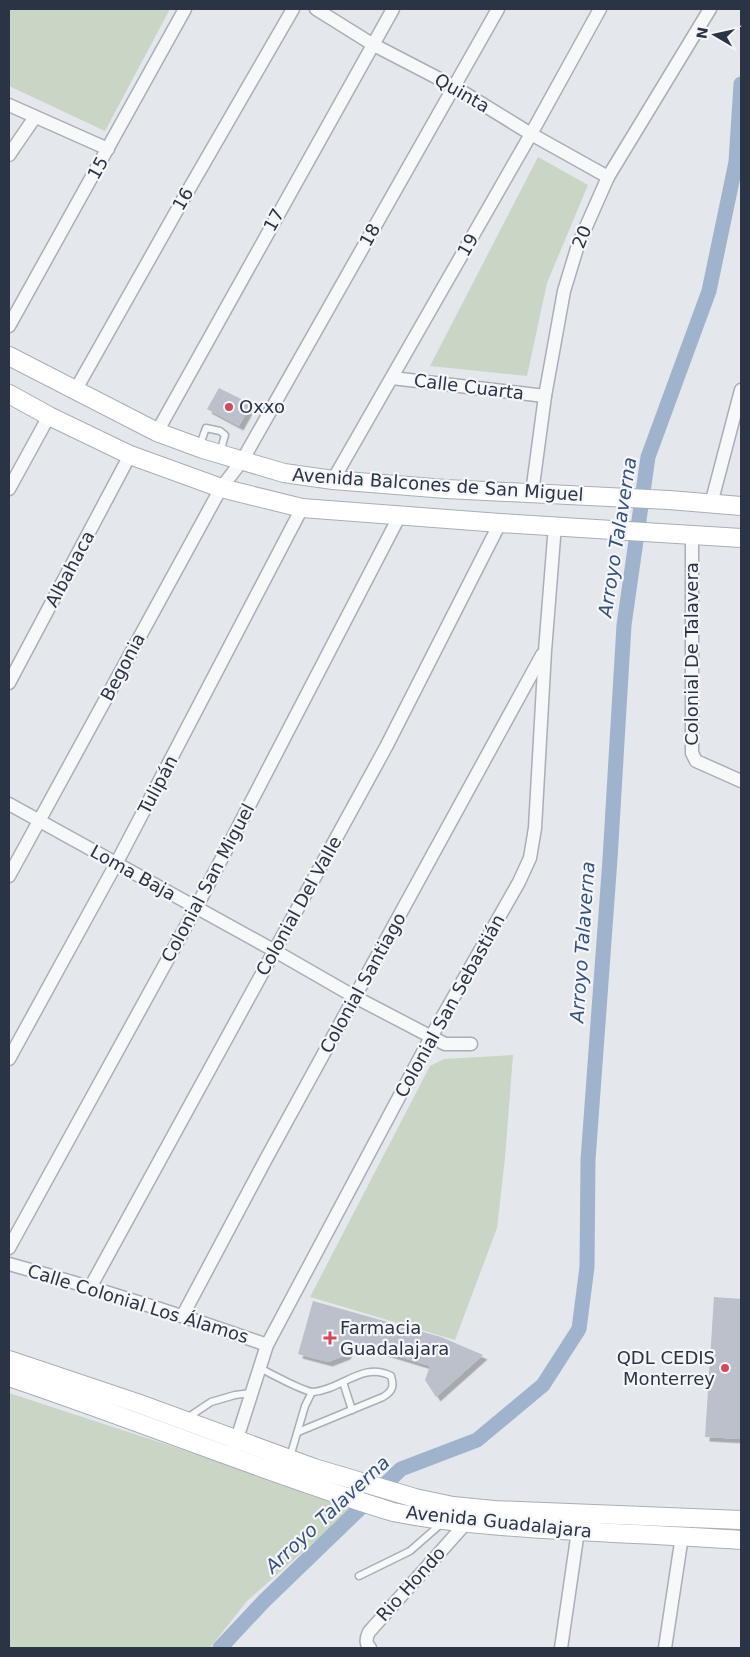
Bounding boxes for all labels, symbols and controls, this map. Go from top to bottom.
north arrow [690,10,740,60]
text: N [693,26,711,40]
street label: Quinta [431,68,494,117]
street label: 15 [83,153,112,183]
street label: 16 [168,184,197,214]
street label: 17 [259,205,288,235]
street label: 18 [355,220,384,250]
street label: 20 [568,222,596,251]
street label: 19 [453,230,482,260]
street label: Calle Cuarta [413,369,525,404]
place label: Oxxo [239,396,285,417]
marker: Oxxo [223,401,235,413]
water label: Arroyo Talaverna [593,455,641,621]
street label: Avenida Balcones de San Miguel [292,464,584,505]
street label: Albahaca [41,527,98,610]
street label: Colonial De Talavera [681,562,702,746]
street label: Begonia [96,629,149,704]
street label: Tulipán [133,752,182,819]
street label: Colonial San Miguel [157,800,258,966]
street label: Colonial Del Valle [251,832,346,979]
street label: Loma Baja [87,840,180,905]
water label: Arroyo Talaverna [565,861,599,1025]
street label: Colonial Santiago [315,909,410,1057]
street label: Colonial San Sebastián [390,910,509,1101]
street label: Calle Colonial Los Álamos [25,1260,251,1347]
place label: Farmacia Guadalajara [340,1317,449,1359]
marker: Farmacia Guadalajara [324,1332,336,1344]
place label: QDL CEDIS Monterrey [617,1347,715,1389]
marker: QDL CEDIS Monterrey [719,1362,731,1374]
water label: Arroyo Talaverna [259,1451,394,1579]
street label: Avenida Guadalajara [405,1501,593,1542]
street label: Rio Hondo [372,1542,449,1625]

